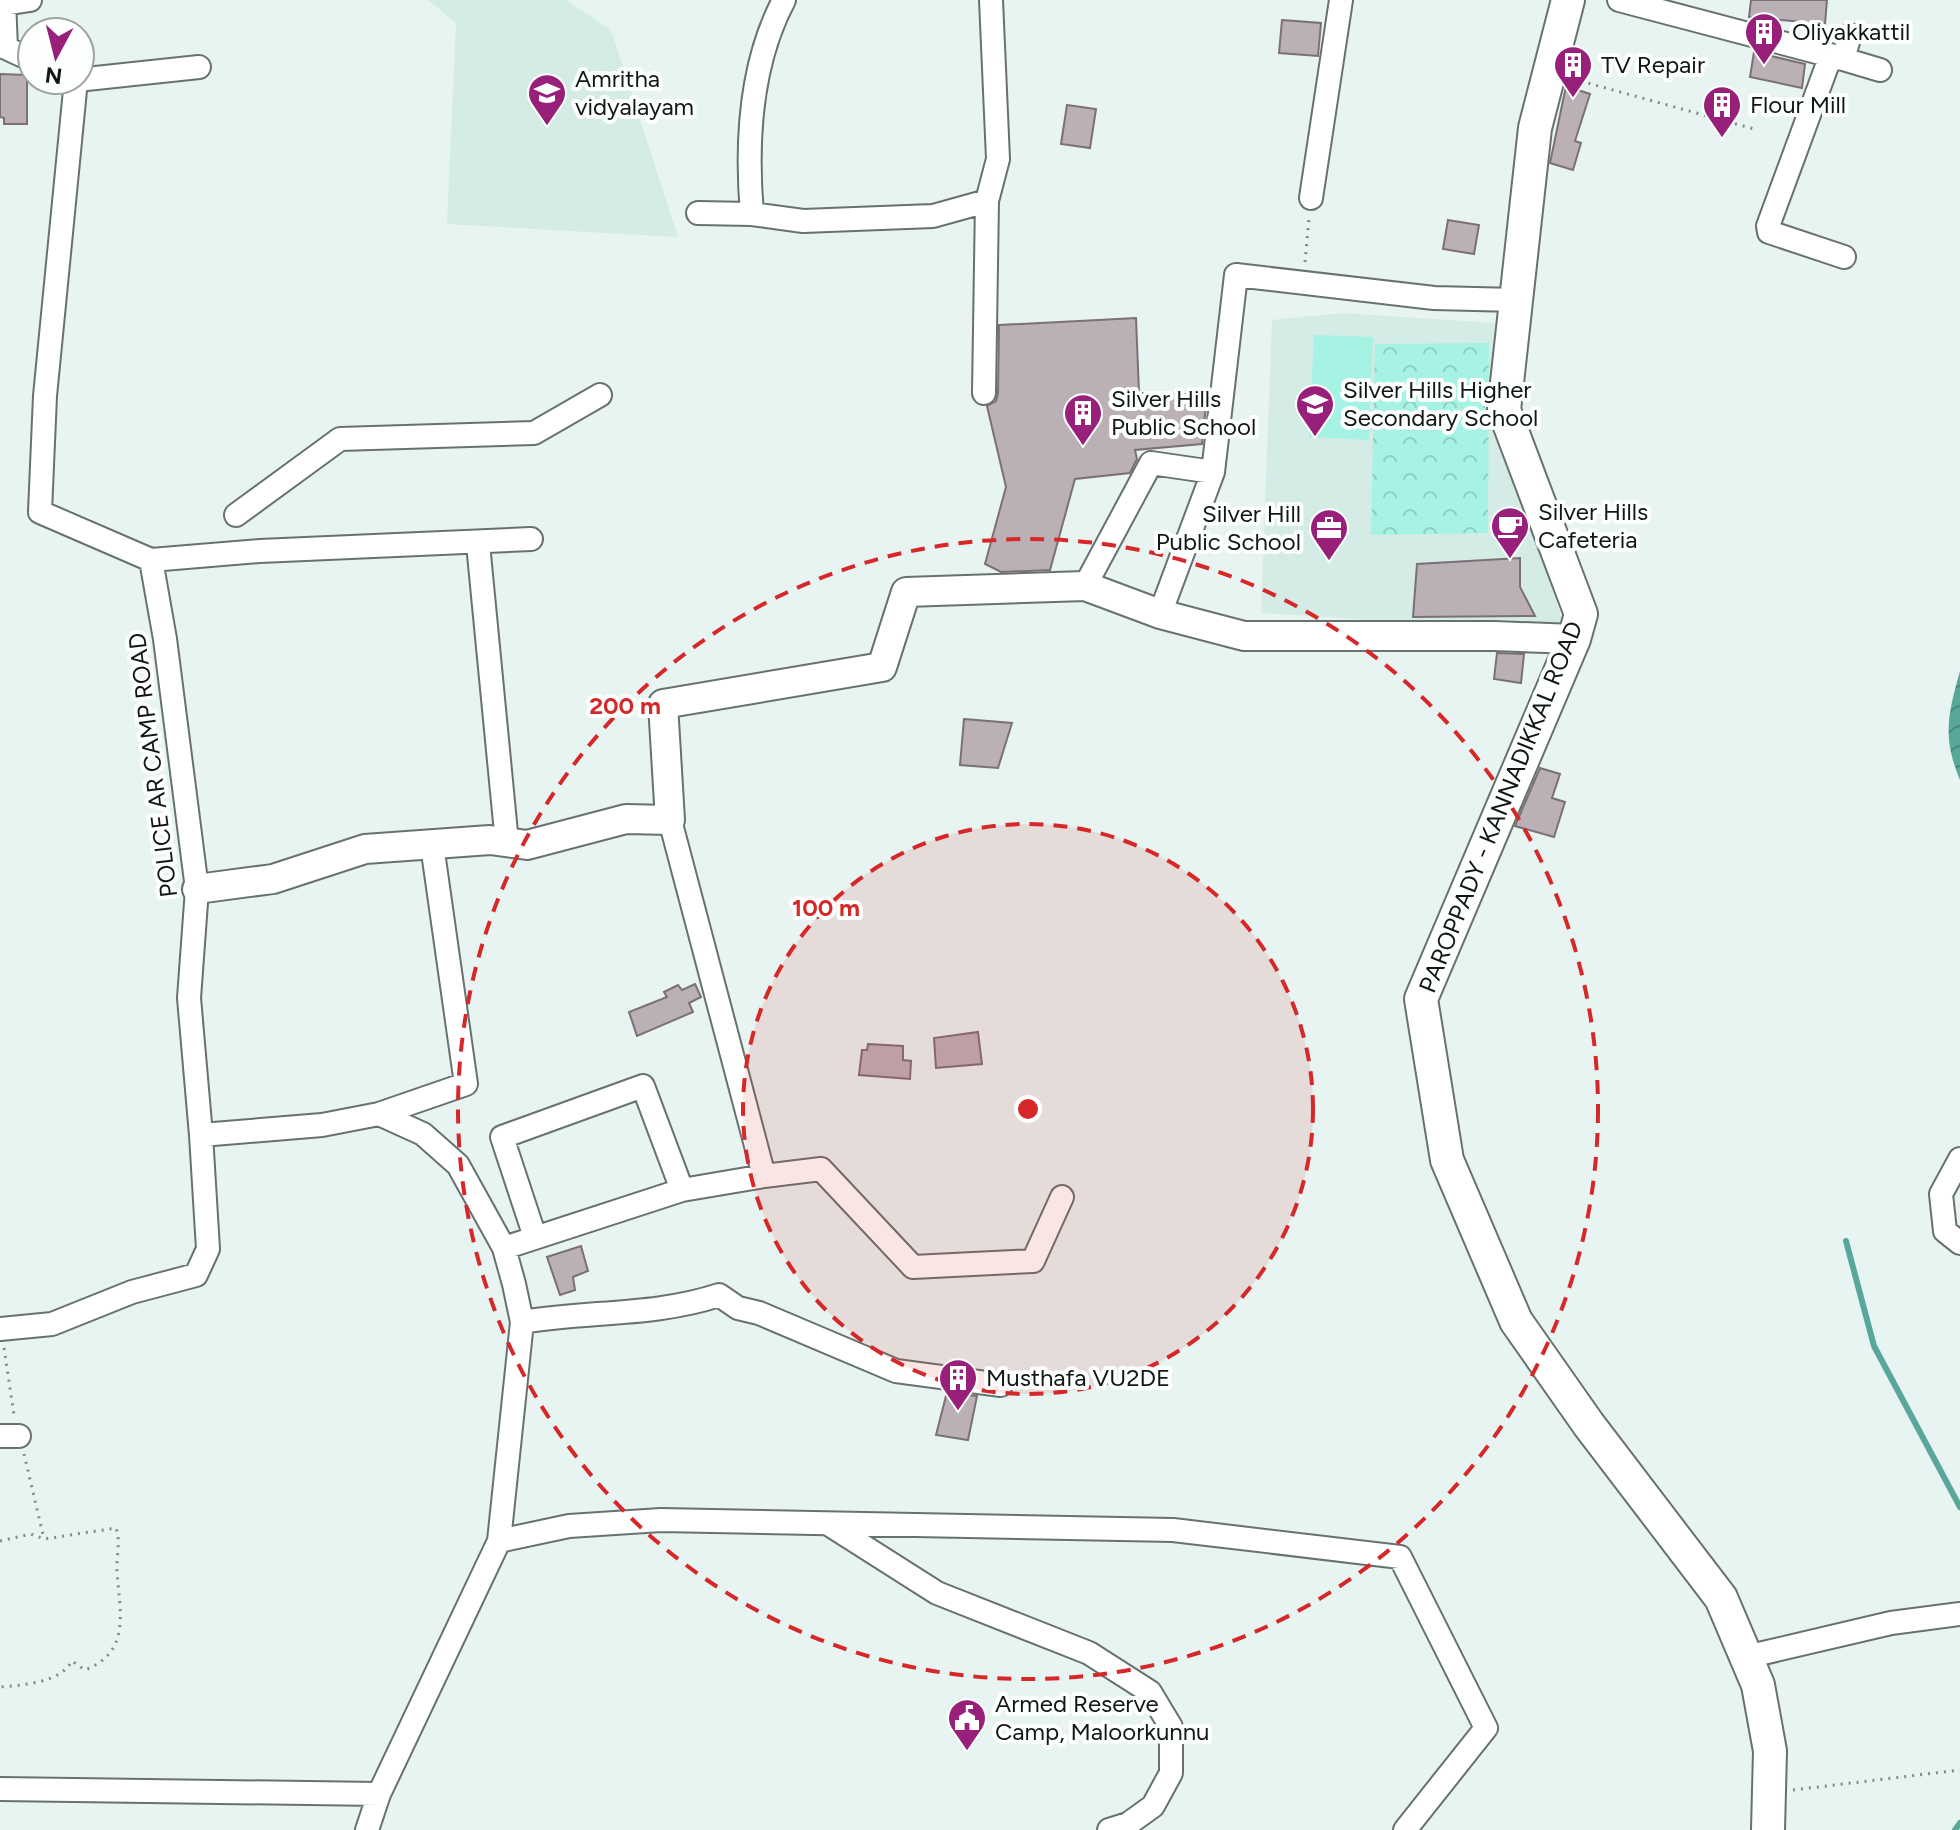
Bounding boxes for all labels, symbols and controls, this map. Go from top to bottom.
building icon: Oliyakkattil [1743,11,1785,66]
north arrow [16,16,96,96]
place label: Oliyakkattil [1792,17,1910,46]
building icon: TV Repair [1552,44,1594,99]
place label: TV Repair [1601,50,1705,79]
text: N [44,61,64,90]
place label: Amritha vidyalayam [575,64,694,121]
school or university icon: Amritha vidyalayam [526,72,568,127]
building icon: Flour Mill [1701,84,1743,139]
place label: Flour Mill [1750,90,1846,119]
place label: Silver Hills Higher Secondary School [1343,375,1538,432]
school or university icon: Silver Hills Higher Secondary School [1294,383,1336,438]
place label: Silver Hills Public School [1111,384,1256,441]
building icon: Silver Hills Public School [1062,392,1104,447]
place label: Silver Hills Cafeteria [1538,497,1648,554]
place label: Silver Hill Public School [1156,499,1301,556]
cafe icon: Silver Hills Cafeteria [1489,505,1531,560]
office icon: Silver Hill Public School [1308,507,1350,562]
street label: PAROPPADY - KANNADIKKAL ROAD [1413,617,1589,997]
street label: POLICE AR CAMP ROAD [122,631,183,899]
text: 200 m [589,691,661,720]
text: 100 m [792,893,860,922]
centre of rings [1014,1095,1042,1123]
building icon: Musthafa VU2DE [937,1357,979,1412]
place label: Musthafa VU2DE [986,1363,1170,1392]
place label: Armed Reserve Camp, Maloorkunnu [995,1689,1210,1746]
public building icon: Armed Reserve Camp, Maloorkunnu [946,1697,988,1752]

